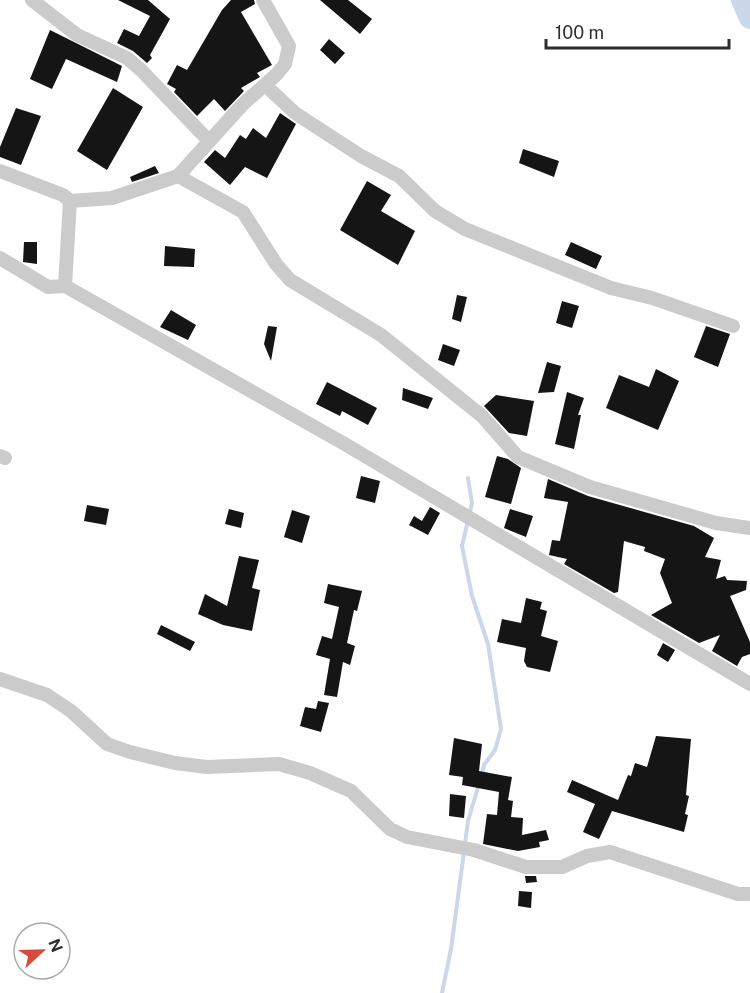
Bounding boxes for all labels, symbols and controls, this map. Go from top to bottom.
scale bar [546,12,729,50]
text: 100 m [555,22,604,43]
north arrow [12,921,72,981]
text: N [44,936,67,955]

